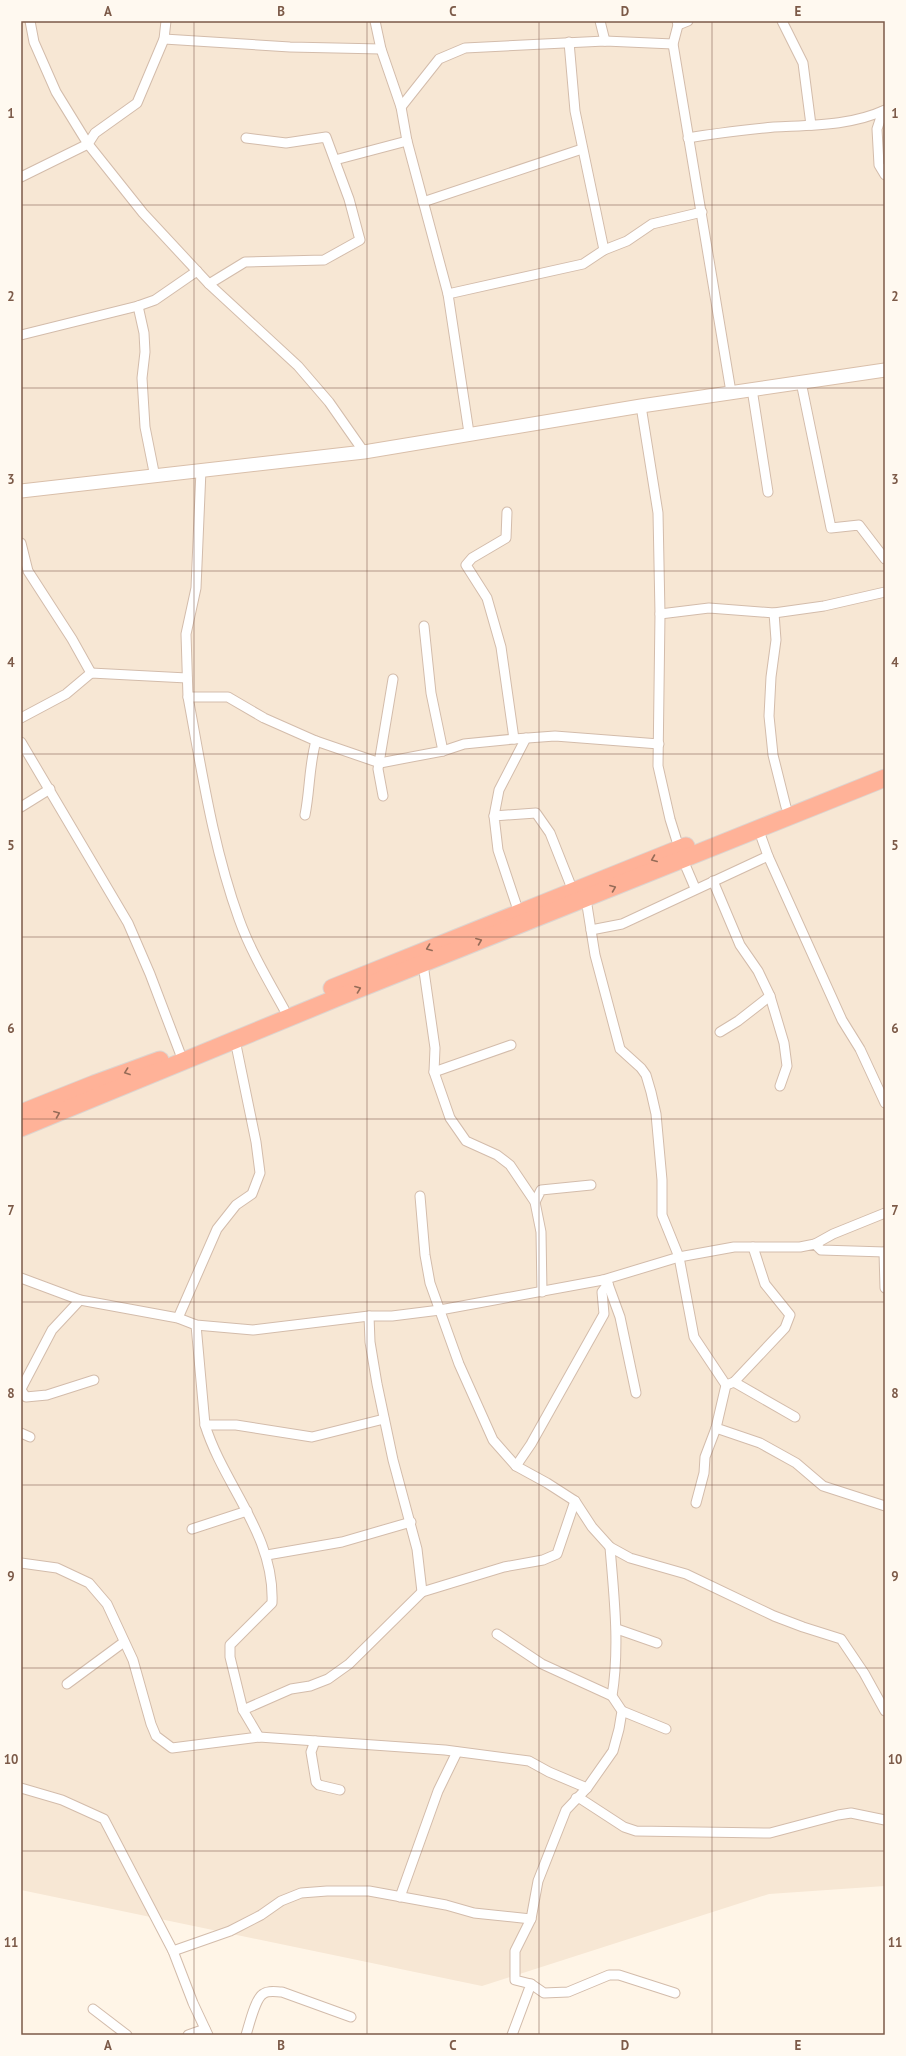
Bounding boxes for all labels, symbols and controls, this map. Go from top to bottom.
text: A [104,3,112,20]
text: B [277,3,285,20]
text: C [449,3,457,20]
text: D [621,3,629,20]
text: E [795,3,802,20]
text: 1 [7,105,15,122]
text: 1 [891,105,899,122]
text: 2 [7,288,15,305]
text: 2 [891,288,899,305]
text: 3 [7,471,15,488]
text: 3 [891,471,899,488]
text: 4 [7,654,15,671]
text: 4 [891,654,899,671]
text: 5 [7,837,15,854]
text: 5 [891,837,899,854]
one-way arrow [650,854,657,862]
one-way arrow [608,885,616,893]
one-way arrow [476,938,483,946]
one-way arrow [425,943,433,951]
one-way arrow [355,986,362,994]
text: 6 [7,1020,15,1037]
text: 6 [891,1020,899,1037]
one-way arrow [124,1067,131,1075]
one-way arrow [54,1110,61,1118]
text: 7 [7,1202,15,1219]
text: 7 [891,1202,899,1219]
text: 8 [7,1385,15,1402]
text: 8 [891,1385,899,1402]
text: 9 [7,1568,15,1585]
text: 9 [891,1568,899,1585]
text: 10 [4,1751,18,1768]
text: 10 [888,1751,902,1768]
text: 11 [4,1934,18,1951]
text: 11 [888,1934,902,1951]
text: A [104,2037,112,2054]
text: B [277,2037,285,2054]
text: C [449,2037,457,2054]
text: D [621,2037,629,2054]
text: E [795,2037,802,2054]

